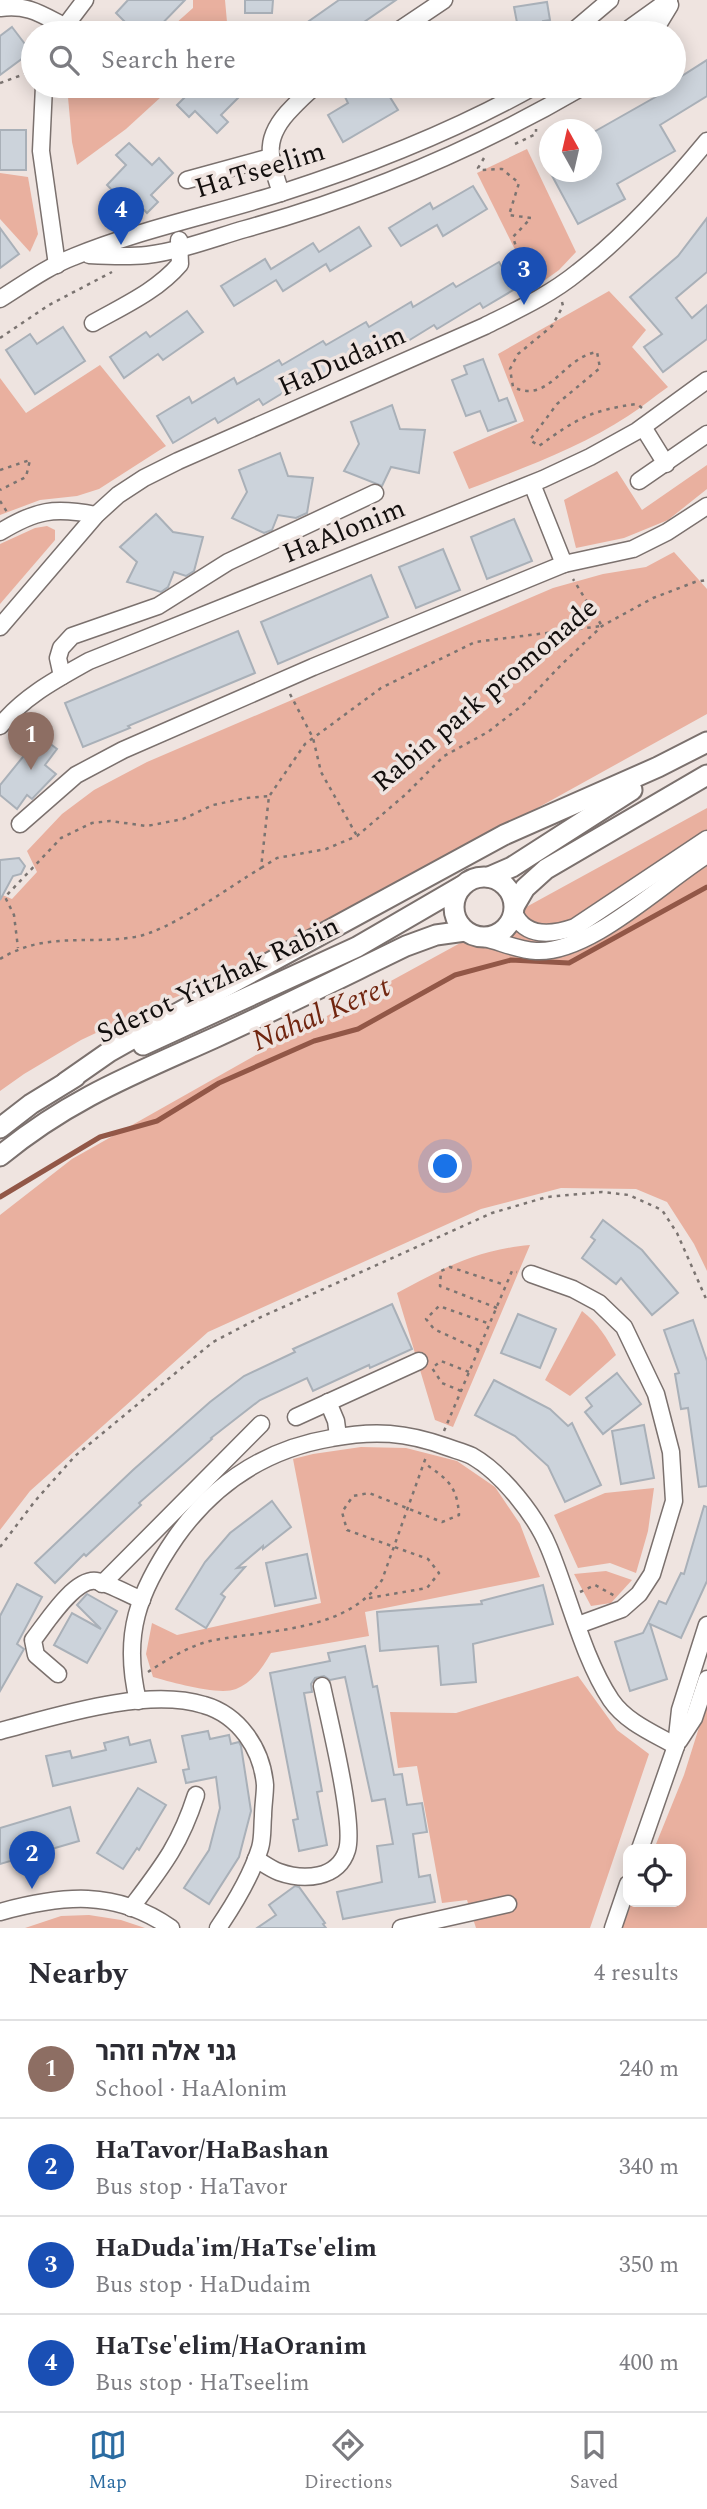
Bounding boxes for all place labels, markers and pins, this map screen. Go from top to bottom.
pin: 4 [98,187,144,245]
pin: 3 [501,247,547,305]
pin: 1 [8,712,54,770]
pin: 2 [9,1831,55,1889]

